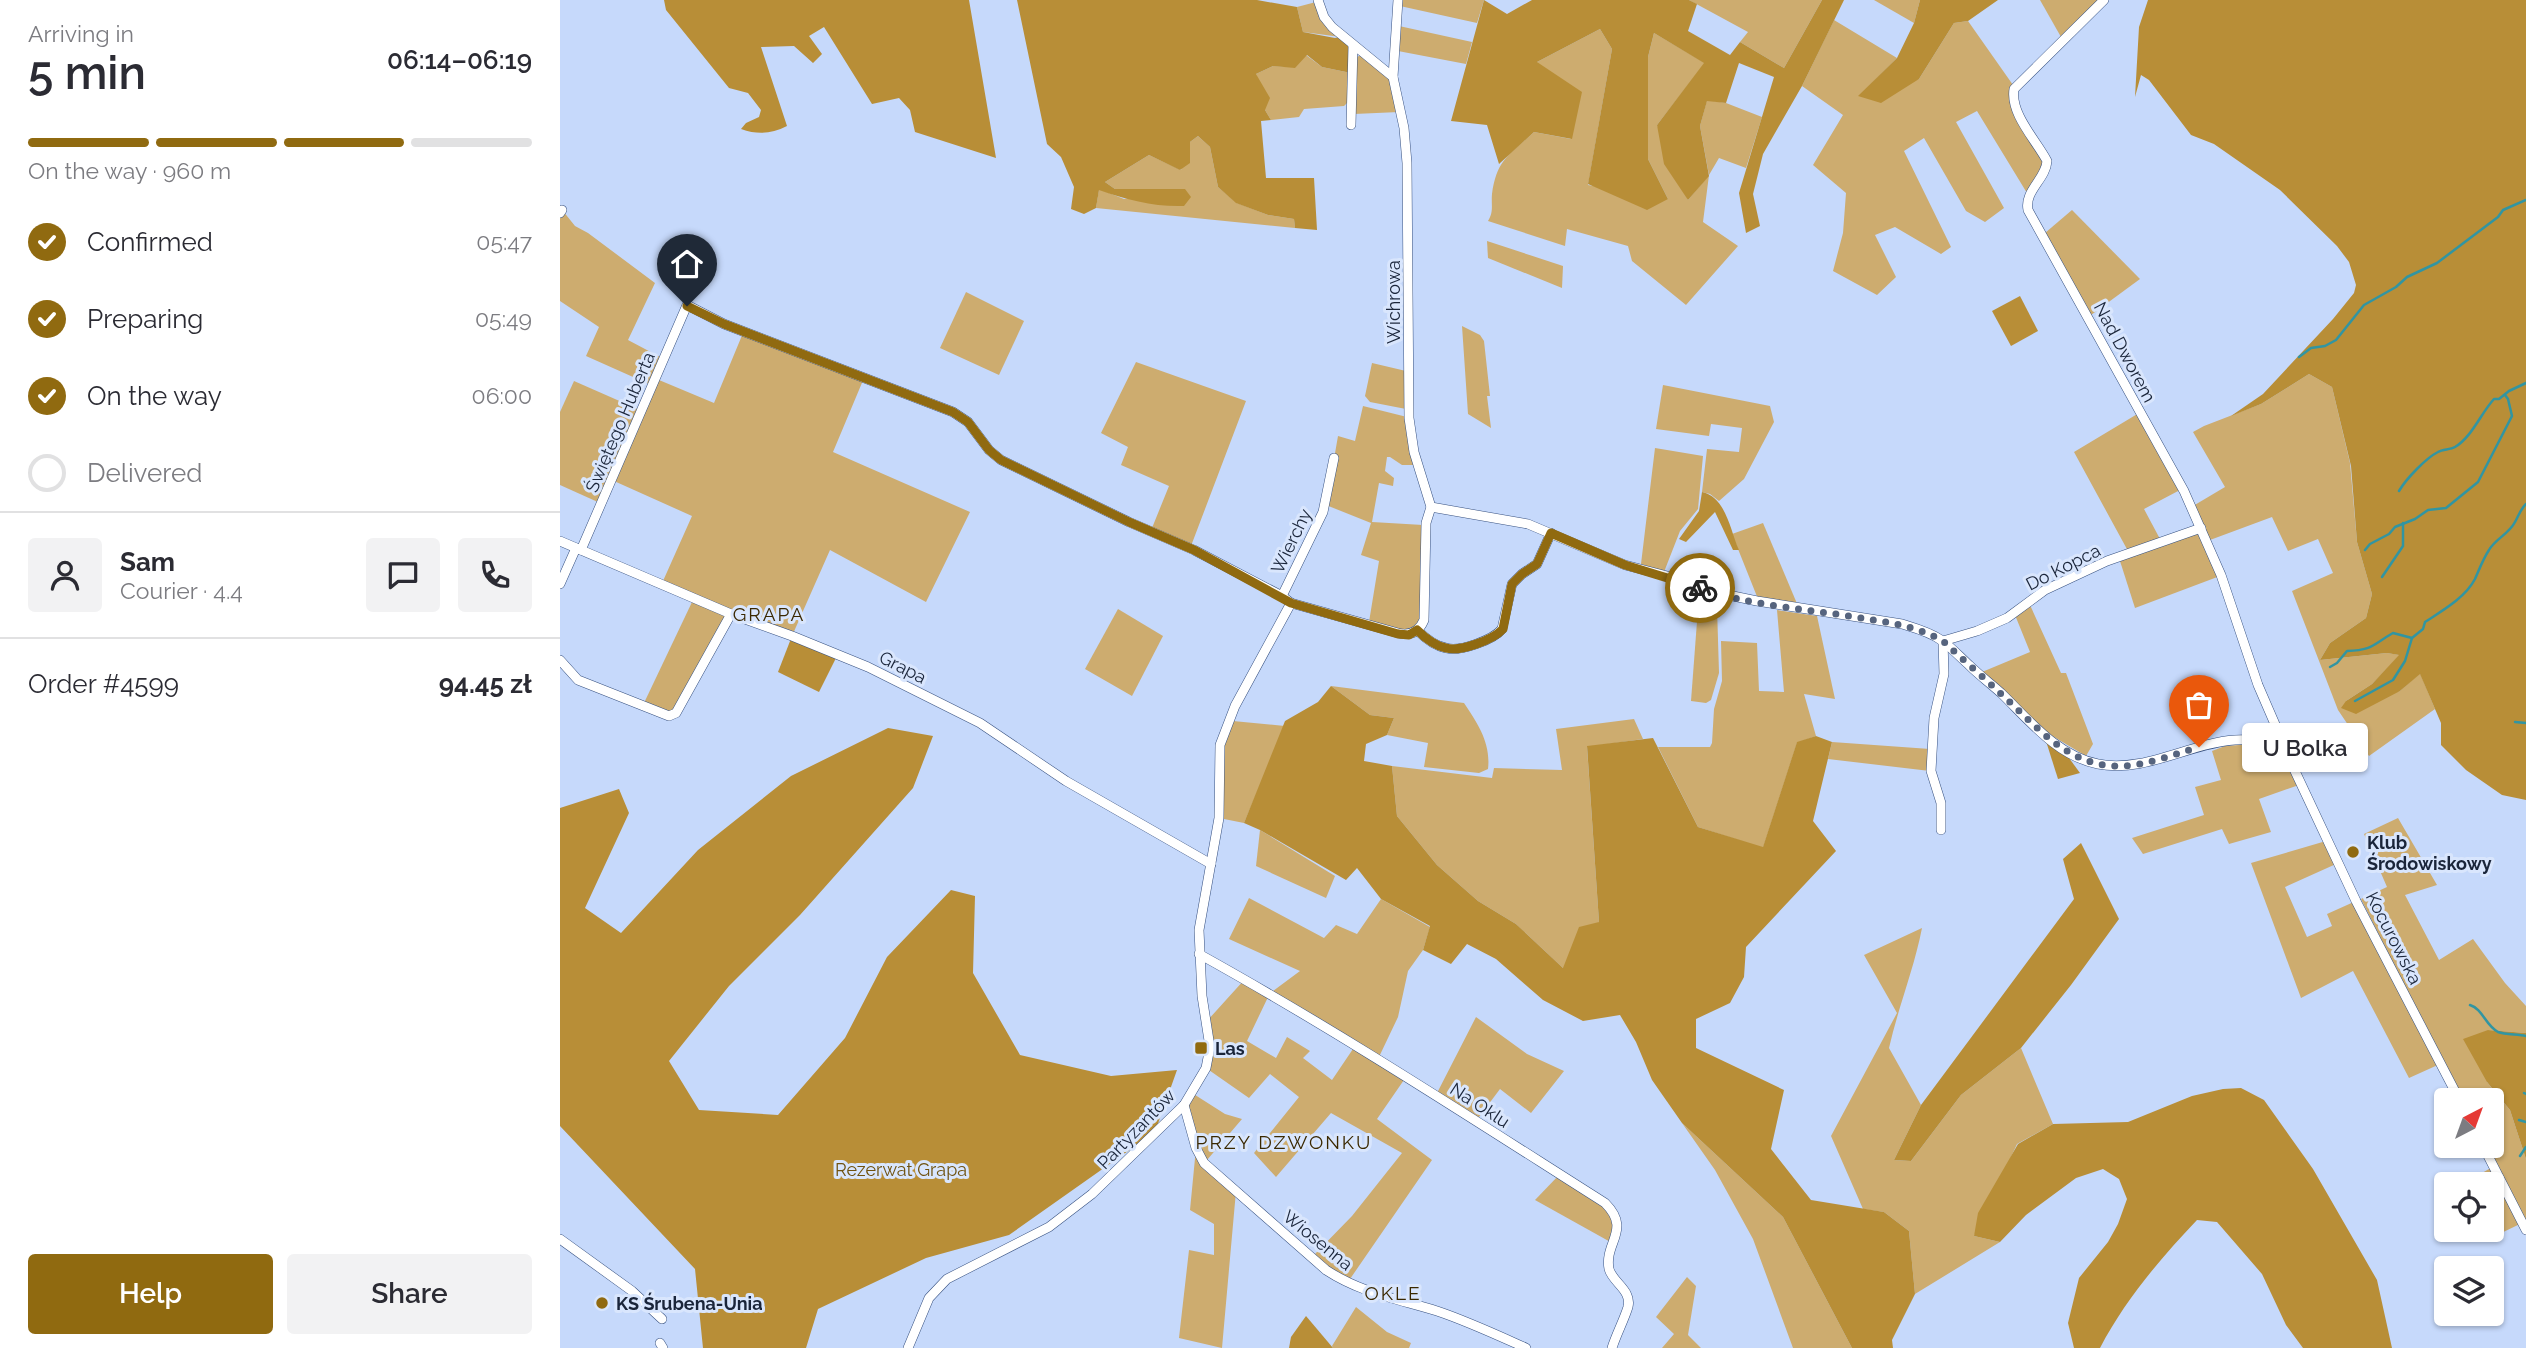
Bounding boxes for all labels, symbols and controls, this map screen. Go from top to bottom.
text: Arriving in [28,20,134,47]
text: 06:14–06:19 [387,45,532,75]
text: 5 min [28,46,146,100]
text: On the way · 960 m [28,157,231,184]
icon: check [28,223,66,261]
text: Confirmed [87,227,213,257]
text: 05:47 [476,228,532,255]
pin [657,234,717,306]
icon: home [668,245,706,283]
street label: Wichrowa [1383,260,1404,344]
street label: Nad Dworem [2090,298,2160,406]
icon: check [28,300,66,338]
text: Preparing [87,304,203,334]
text: 05:49 [475,305,532,332]
street label: Świętego Huberta [580,348,659,495]
icon: check [28,377,66,415]
text: On the way [87,381,222,411]
text: 06:00 [472,382,532,409]
text: Delivered [87,458,202,488]
street label: Wierchy [1266,505,1316,577]
button: person [28,538,102,612]
button: chat [366,538,440,612]
button: phone [458,538,532,612]
street label: Do Kopca [2022,539,2104,595]
text: Sam [120,547,175,577]
courier [1665,553,1735,623]
icon: bike [1681,569,1719,607]
text: Courier · 4.4 [120,577,243,604]
district label: GRAPA [733,603,805,625]
street label: Grapa [876,646,930,688]
text: Order #4599 [28,669,179,699]
text: 94.45 zł [439,669,532,699]
pin [2169,675,2229,747]
icon: bag [2180,686,2218,724]
callout: U Bolka [2241,722,2367,772]
text: U Bolka [2263,734,2347,761]
place label: Klub Środowiskowy [2367,832,2492,874]
marker: Klub Środowiskowy [2345,844,2361,860]
street label: Kocurowska [2362,888,2426,988]
place label: Las [1215,1038,1245,1059]
marker: Las [1193,1040,1209,1056]
street label: Na Oklu [1446,1078,1514,1132]
street label: Partyzantów [1093,1084,1180,1173]
north arrow [2434,1088,2504,1158]
map controls [2434,1088,2504,1326]
district label: PRZY DZWONKU [1196,1131,1372,1153]
park label: Rezerwat Grapa [835,1159,967,1180]
button: locate [2434,1172,2504,1242]
street label: Wiosenna [1279,1206,1357,1274]
button: Help [28,1254,273,1334]
button: Share [287,1254,532,1334]
button: layers [2434,1256,2504,1326]
district label: OKLE [1364,1282,1422,1304]
place label: KS Śrubena-Unia [616,1292,763,1314]
marker: KS Śrubena-Unia [594,1295,610,1311]

